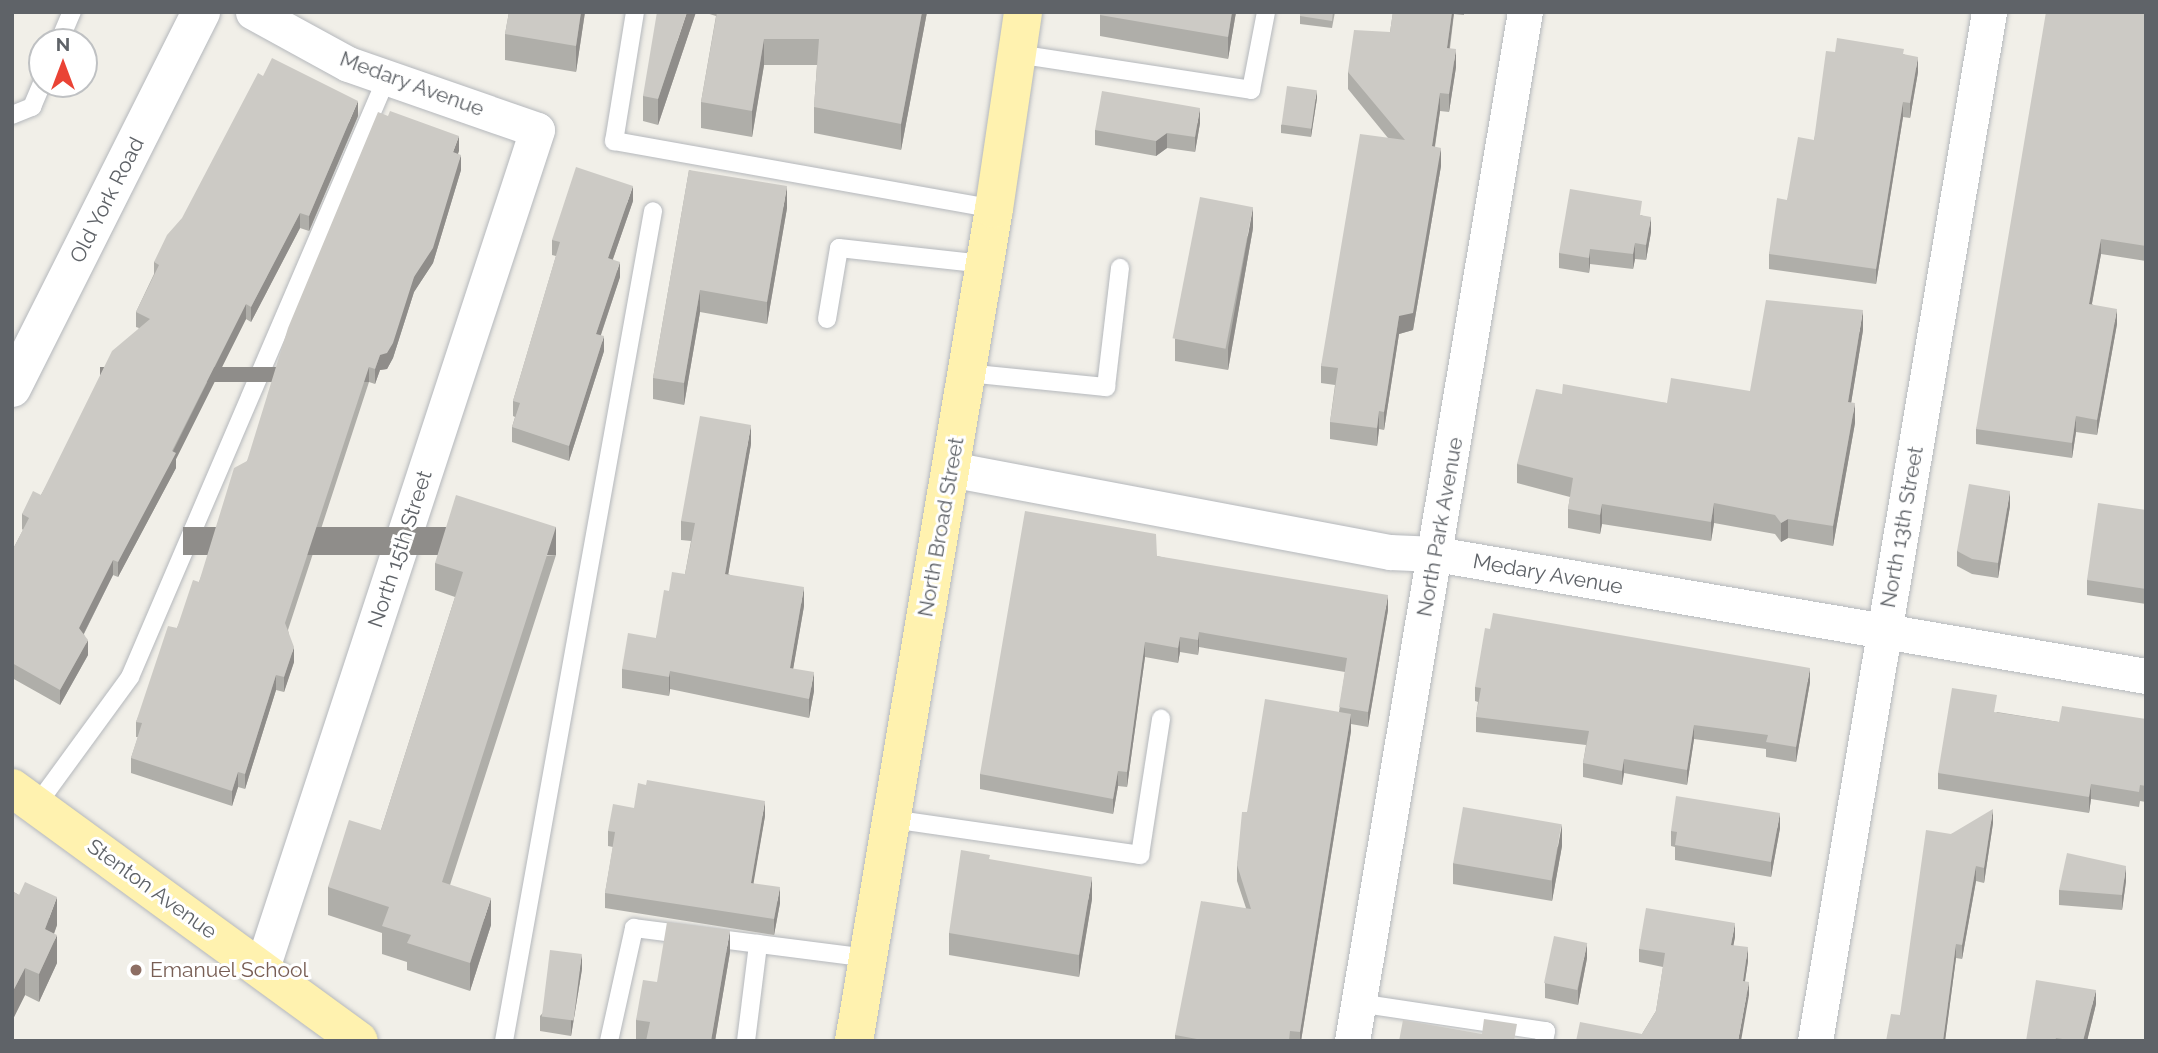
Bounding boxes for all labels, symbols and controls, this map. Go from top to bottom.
north arrow [28,28,98,98]
text: N [56,33,70,55]
street label: Medary Avenue [336,46,488,122]
street label: Old York Road [64,133,150,267]
street label: North Broad Street [913,435,969,619]
street label: North Park Avenue [1412,435,1468,619]
street label: North 13th Street [1875,444,1929,610]
street label: North 15th Street [363,467,437,631]
street label: Medary Avenue [1471,548,1625,600]
street label: Stenton Avenue [82,833,222,945]
place label: Emanuel School [150,957,309,983]
marker: Emanuel School [128,962,144,978]

